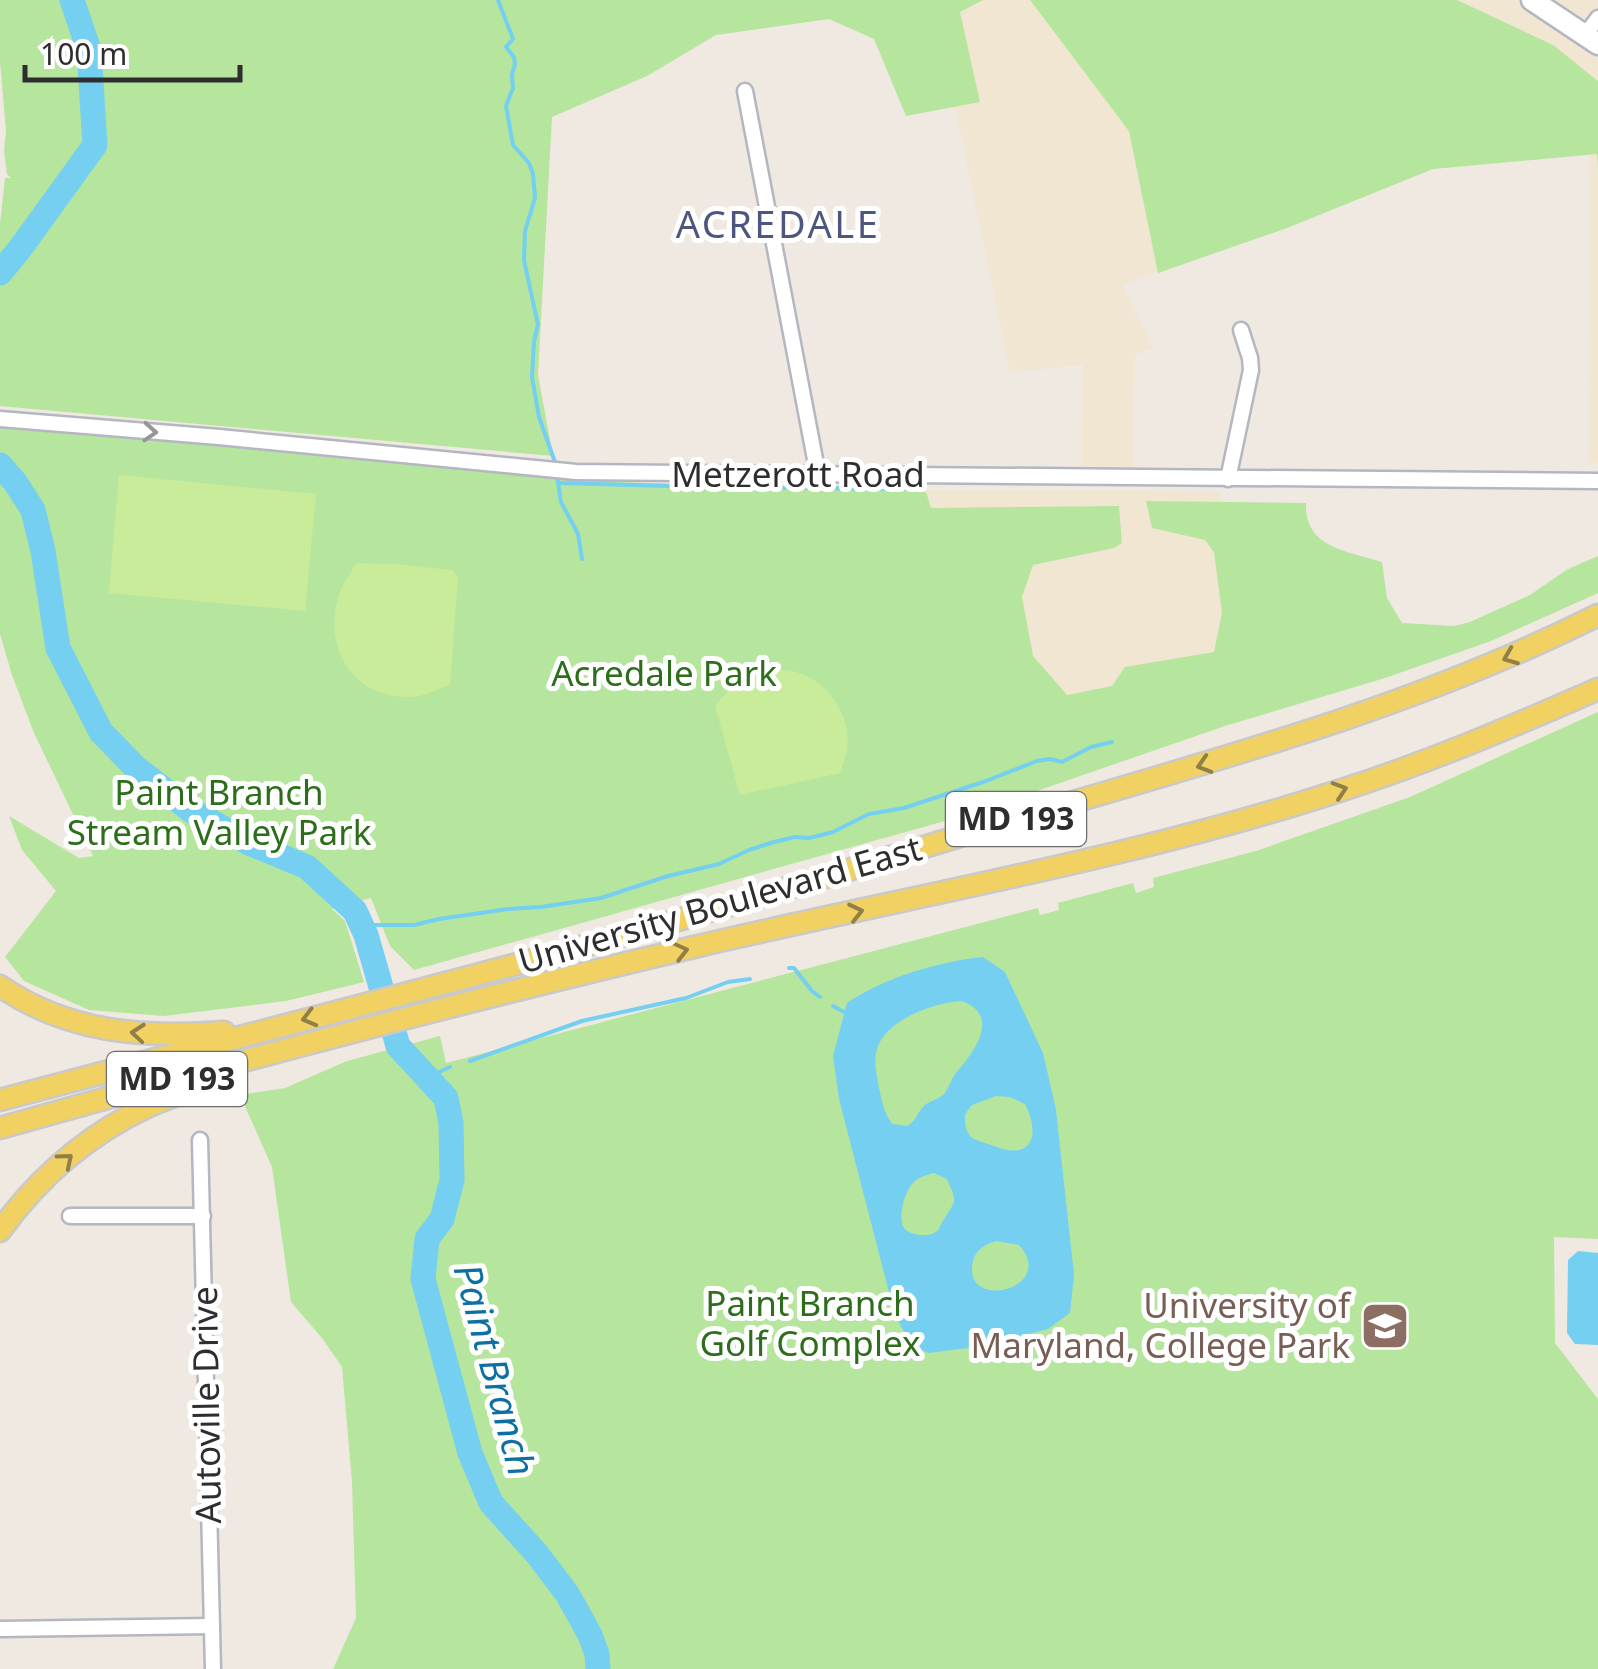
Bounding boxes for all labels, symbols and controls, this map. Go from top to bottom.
scale bar [25,20,240,82]
text: 100 m [40,33,127,74]
district label: ACREDALE [676,197,880,249]
one-way arrow [142,421,158,442]
street label: Metzerott Road [671,450,925,497]
one-way arrow [1502,645,1520,665]
park label: Acredale Park [551,649,777,696]
one-way arrow [1196,753,1213,774]
park label: Paint Branch Stream Valley Park [67,768,372,855]
one-way arrow [1331,782,1348,802]
road number: MD 193 [946,792,1086,846]
street label: University Boulevard East [512,823,927,984]
one-way arrow [847,903,864,924]
one-way arrow [672,941,689,962]
one-way arrow [301,1007,318,1028]
one-way arrow [130,1023,146,1045]
road number: MD 193 [107,1052,247,1106]
one-way arrow [55,1154,73,1172]
water label: Paint Branch [443,1258,549,1481]
park label: Paint Branch Golf Complex [700,1279,920,1366]
place label: University of Maryland, College Park [971,1281,1352,1368]
street label: Autoville Drive [180,1286,231,1524]
school or university icon: University of Maryland, College Park [1359,1300,1411,1352]

